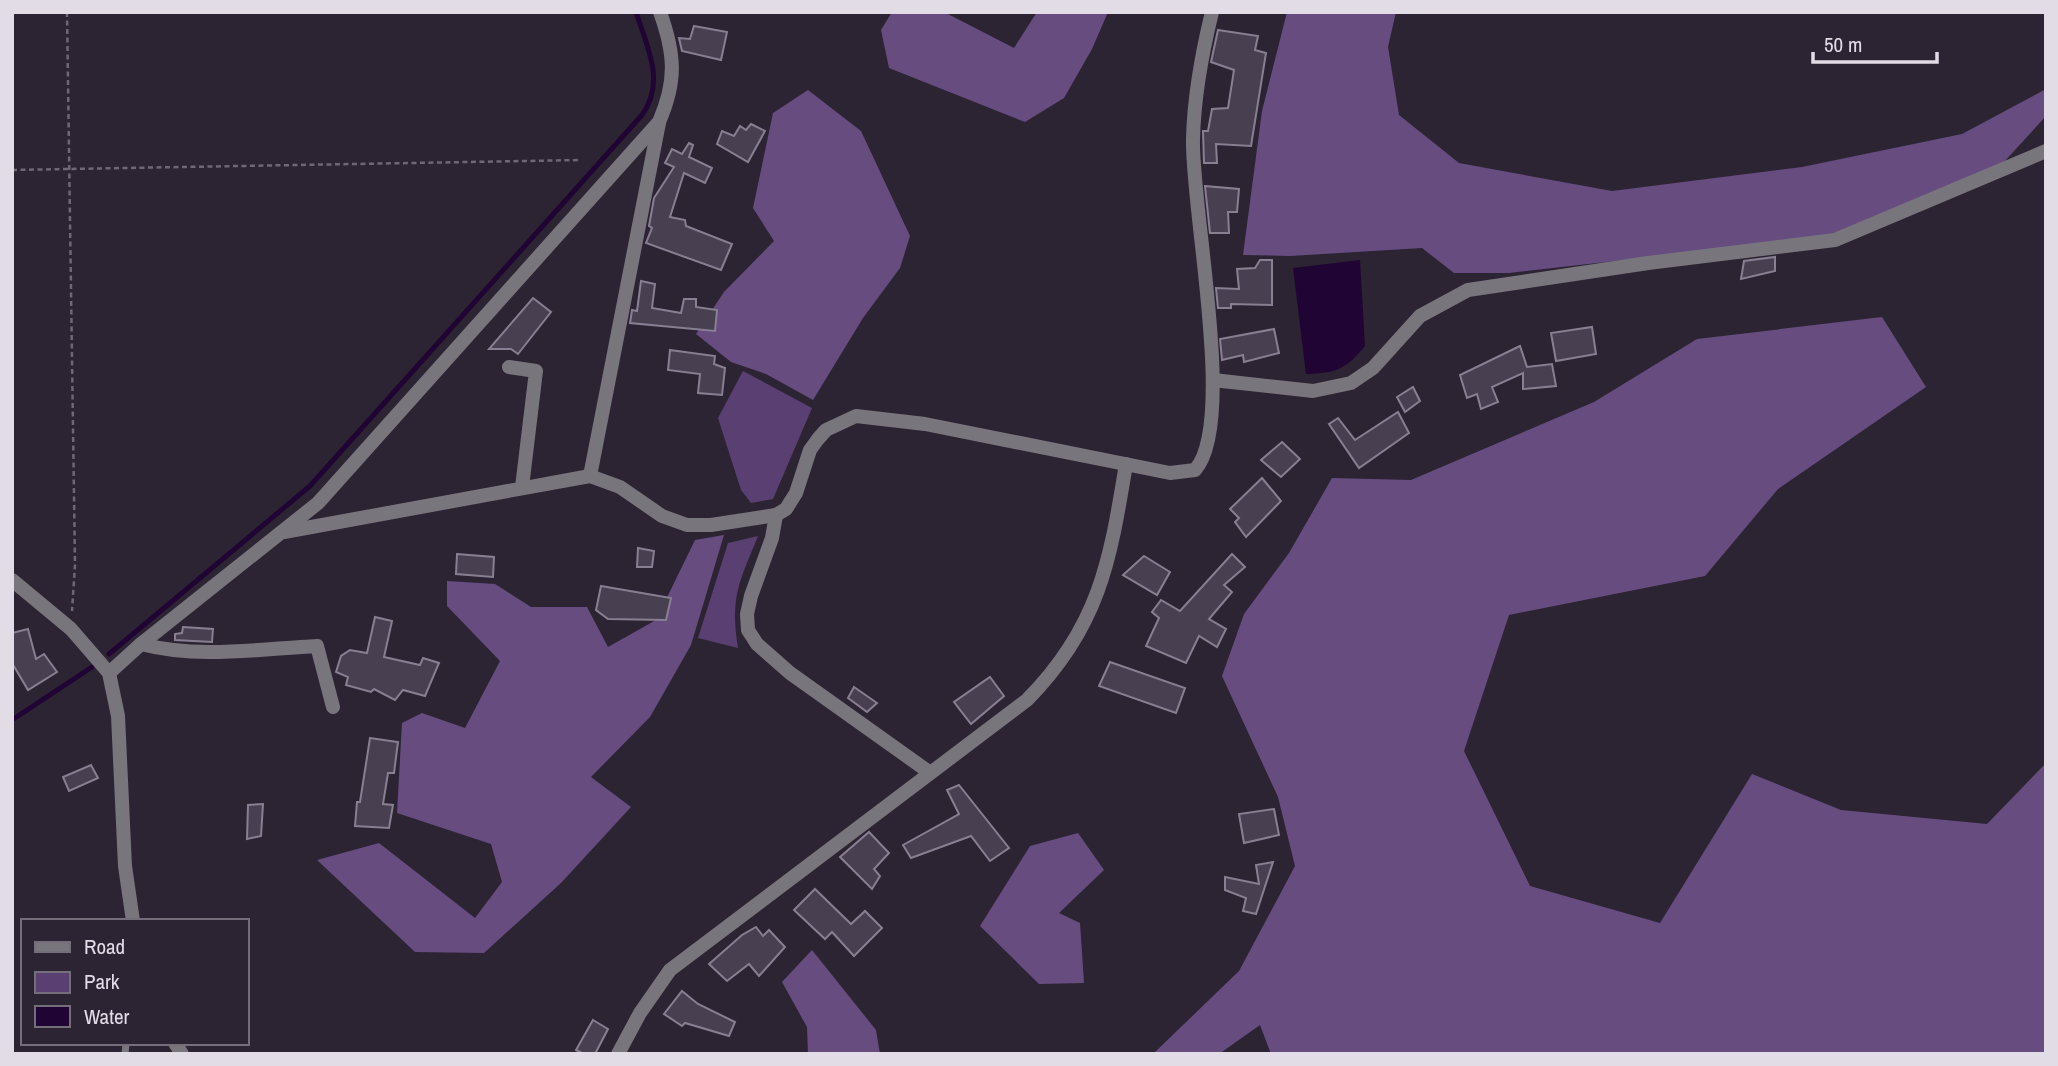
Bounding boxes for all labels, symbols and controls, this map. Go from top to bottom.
scale bar [1813,21,1937,65]
text: 50 m [1824,30,1862,59]
legend [21,919,248,1045]
text: Road [84,932,125,961]
text: Park [84,967,120,996]
text: Water [84,1002,130,1031]

